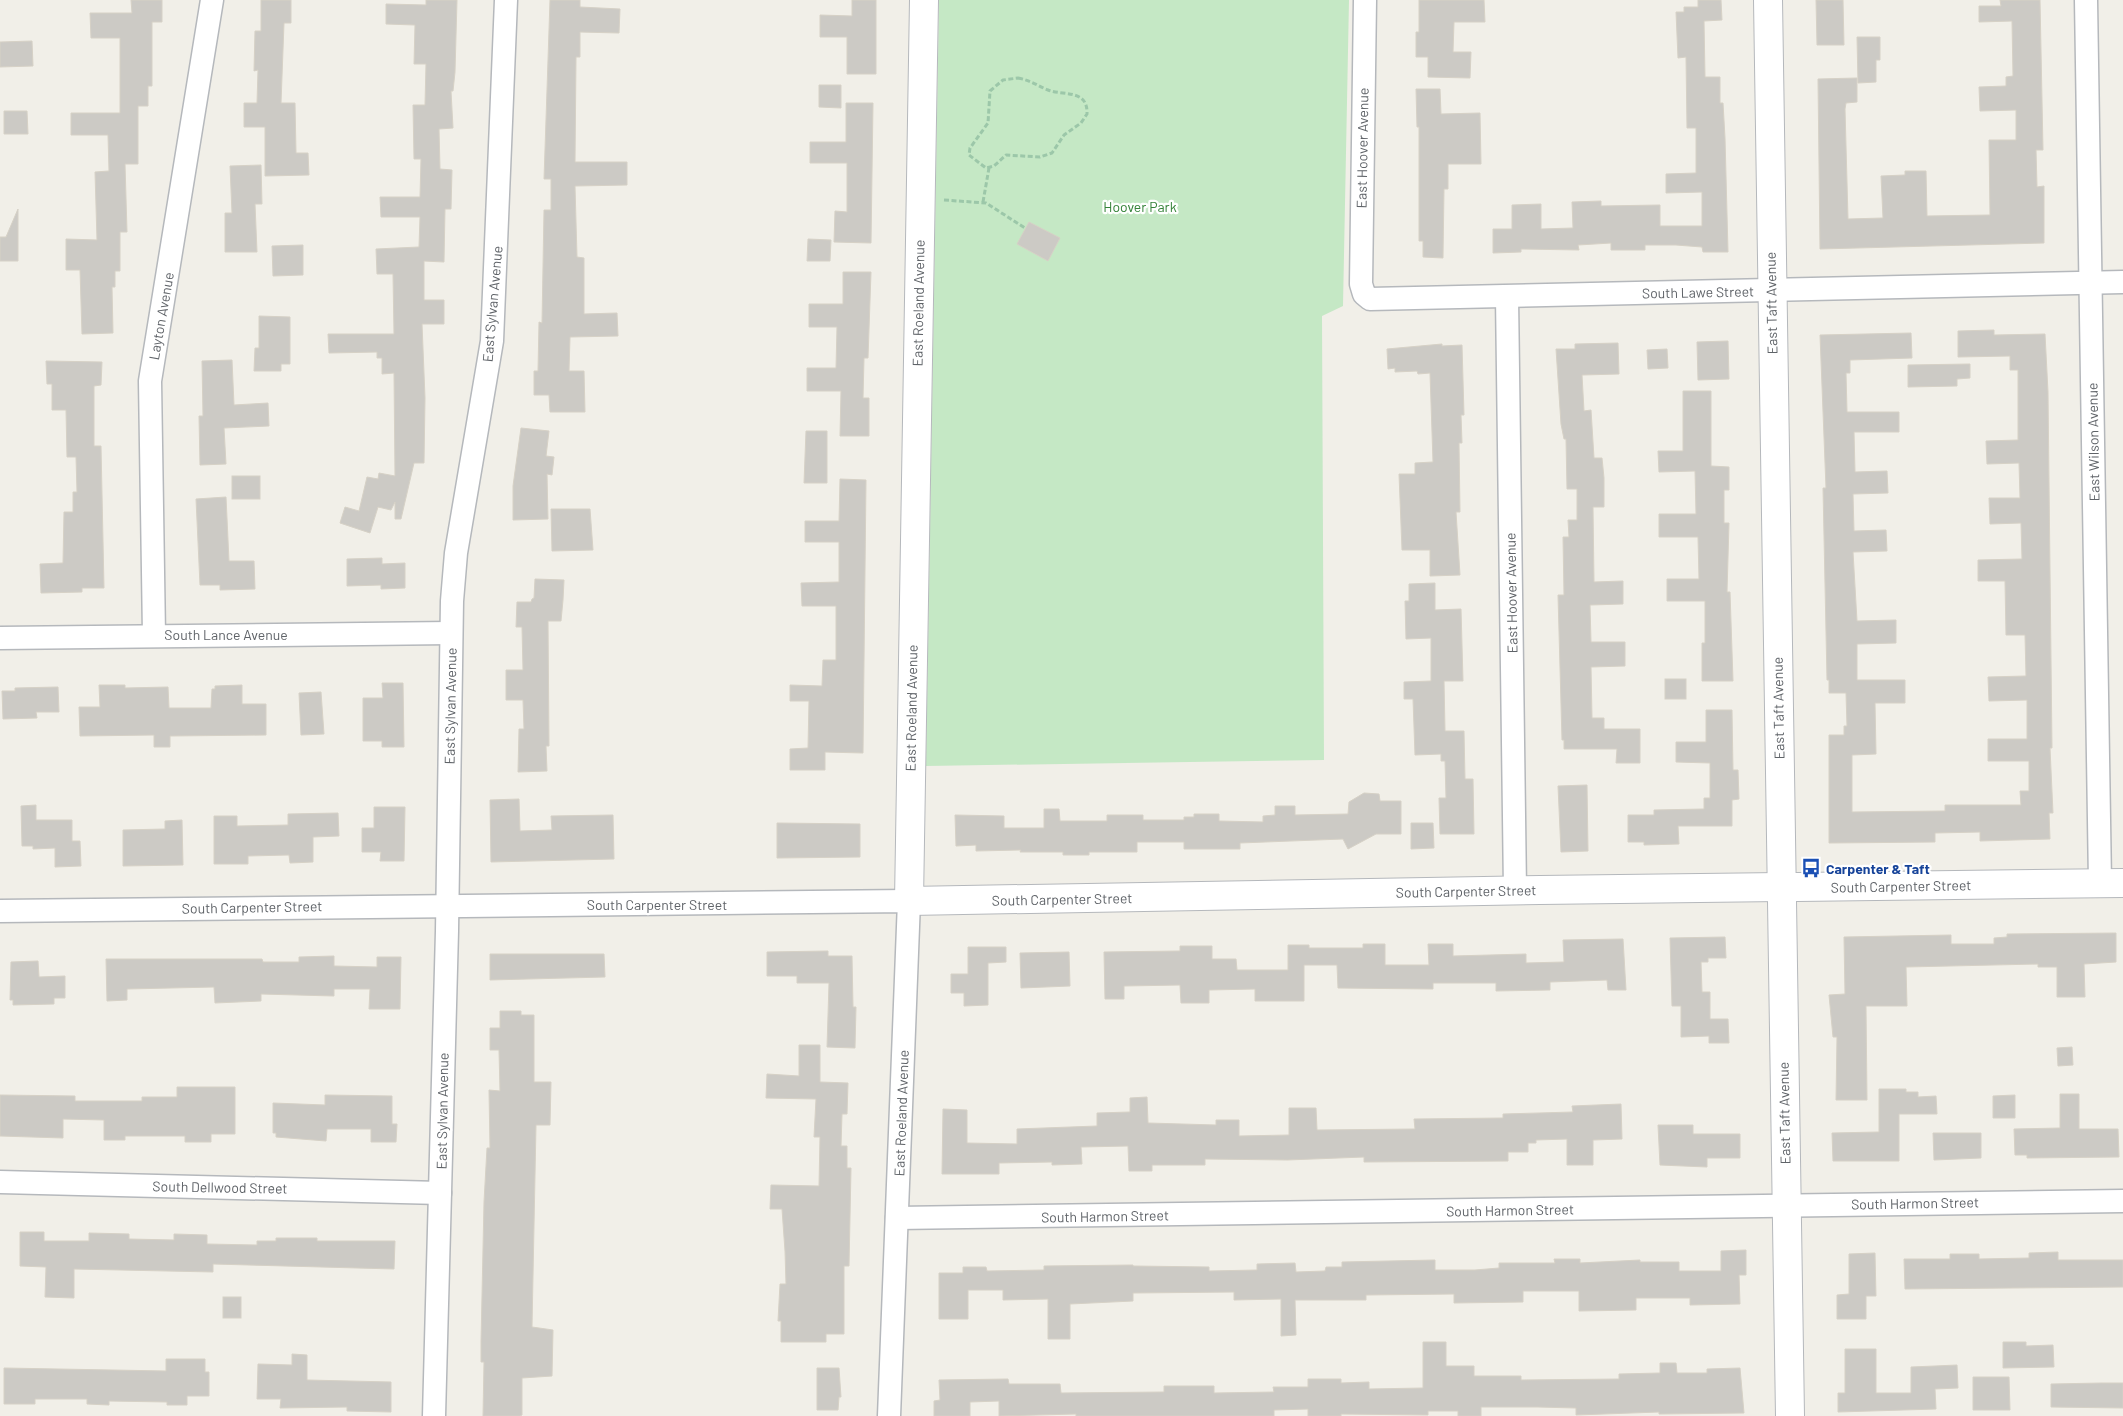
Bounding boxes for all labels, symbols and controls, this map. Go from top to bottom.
street label: East Hoover Avenue [1352,88,1372,208]
park label: Hoover Park [1103,198,1177,215]
street label: East Roeland Avenue [908,240,928,366]
street label: East Sylvan Avenue [478,245,506,363]
street label: East Taft Avenue [1762,252,1780,354]
street label: Layton Avenue [145,271,177,361]
street label: South Lawe Street [1642,283,1754,301]
street label: East Wilson Avenue [2083,383,2103,501]
street label: East Hoover Avenue [1501,533,1521,653]
street label: South Lance Avenue [164,626,288,643]
street label: East Roeland Avenue [901,645,921,771]
street label: East Sylvan Avenue [440,648,460,764]
street label: East Taft Avenue [1769,657,1787,759]
bus stop icon: Carpenter & Taft [1800,857,1822,879]
place label: Carpenter & Taft [1826,860,1930,877]
street label: South Carpenter Street [1831,876,1971,896]
street label: South Carpenter Street [1396,881,1536,901]
street label: South Carpenter Street [992,889,1132,909]
street label: South Carpenter Street [587,896,727,913]
street label: South Carpenter Street [182,897,322,917]
street label: East Roeland Avenue [890,1049,912,1177]
street label: East Sylvan Avenue [432,1053,452,1169]
street label: East Taft Avenue [1775,1062,1793,1164]
street label: South Dellwood Street [152,1177,288,1197]
street label: South Harmon Street [1851,1193,1979,1213]
street label: South Harmon Street [1446,1200,1574,1220]
street label: South Harmon Street [1041,1206,1169,1226]

